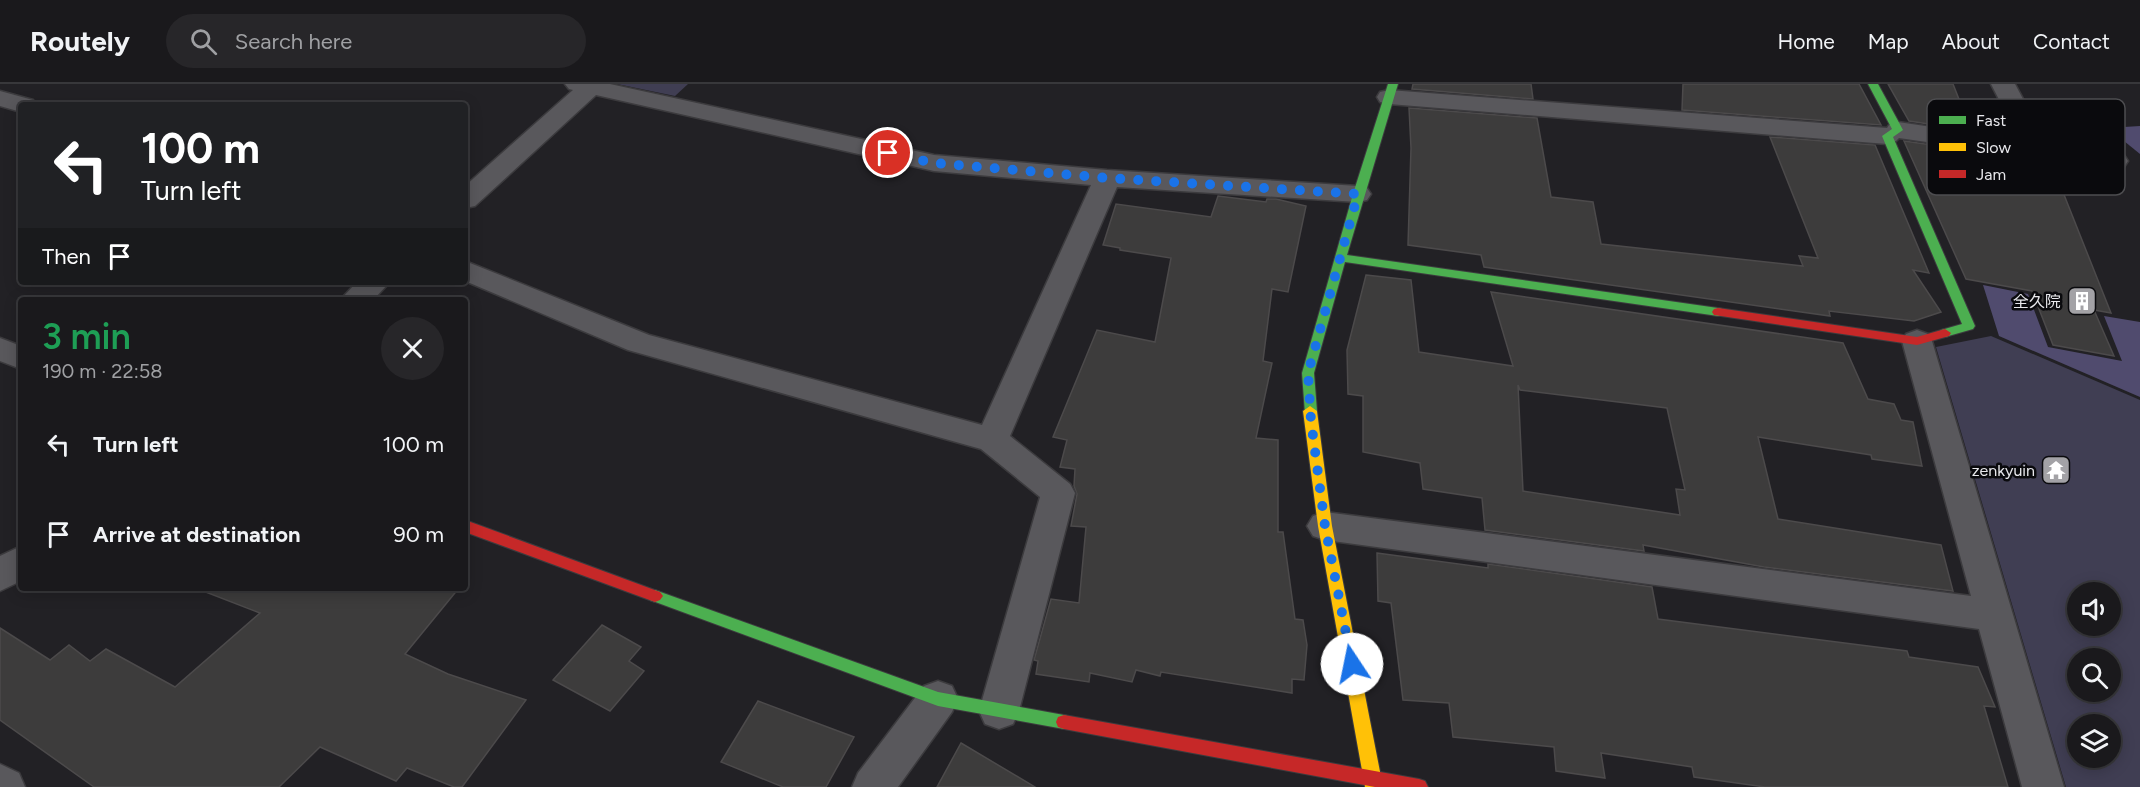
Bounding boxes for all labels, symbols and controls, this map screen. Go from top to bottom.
search box [166,14,586,68]
text: Routely [30,24,130,58]
icon: search [187,25,220,58]
text: Search here [235,28,352,55]
text: Home [1778,29,1835,54]
text: Map [1868,29,1909,54]
text: About [1942,29,2000,54]
text: Contact [2033,29,2110,54]
legend [1927,99,2125,195]
text: Fast [1976,111,2006,130]
text: 100 m [141,123,260,174]
icon: left [42,126,120,204]
pin [862,127,913,178]
icon: arrive [871,136,904,169]
text: Slow [1976,138,2011,157]
text: Jam [1976,165,2006,184]
text: Turn left [141,174,241,207]
icon: arrive [103,240,136,273]
text: Then [42,243,91,270]
building icon: 全久院 [2066,285,2098,317]
place label: 全久院 [2013,292,2061,311]
text: 3 min [42,315,131,358]
button: close [381,317,444,380]
text: 190 m · 22:58 [42,359,163,383]
icon: left [42,428,75,461]
text: Turn left [93,431,179,458]
text: 100 m [383,431,444,458]
temple icon: zenkyuin [2040,454,2072,486]
place label: zenkyuin [1972,461,2035,480]
icon: arrive [42,518,75,551]
text: Arrive at destination [93,521,301,548]
text: 90 m [393,521,444,548]
map controls [2067,582,2121,768]
button: sound [2067,582,2121,636]
position arrow [1320,632,1384,696]
button: search [2067,648,2121,702]
button: layers [2067,714,2121,768]

